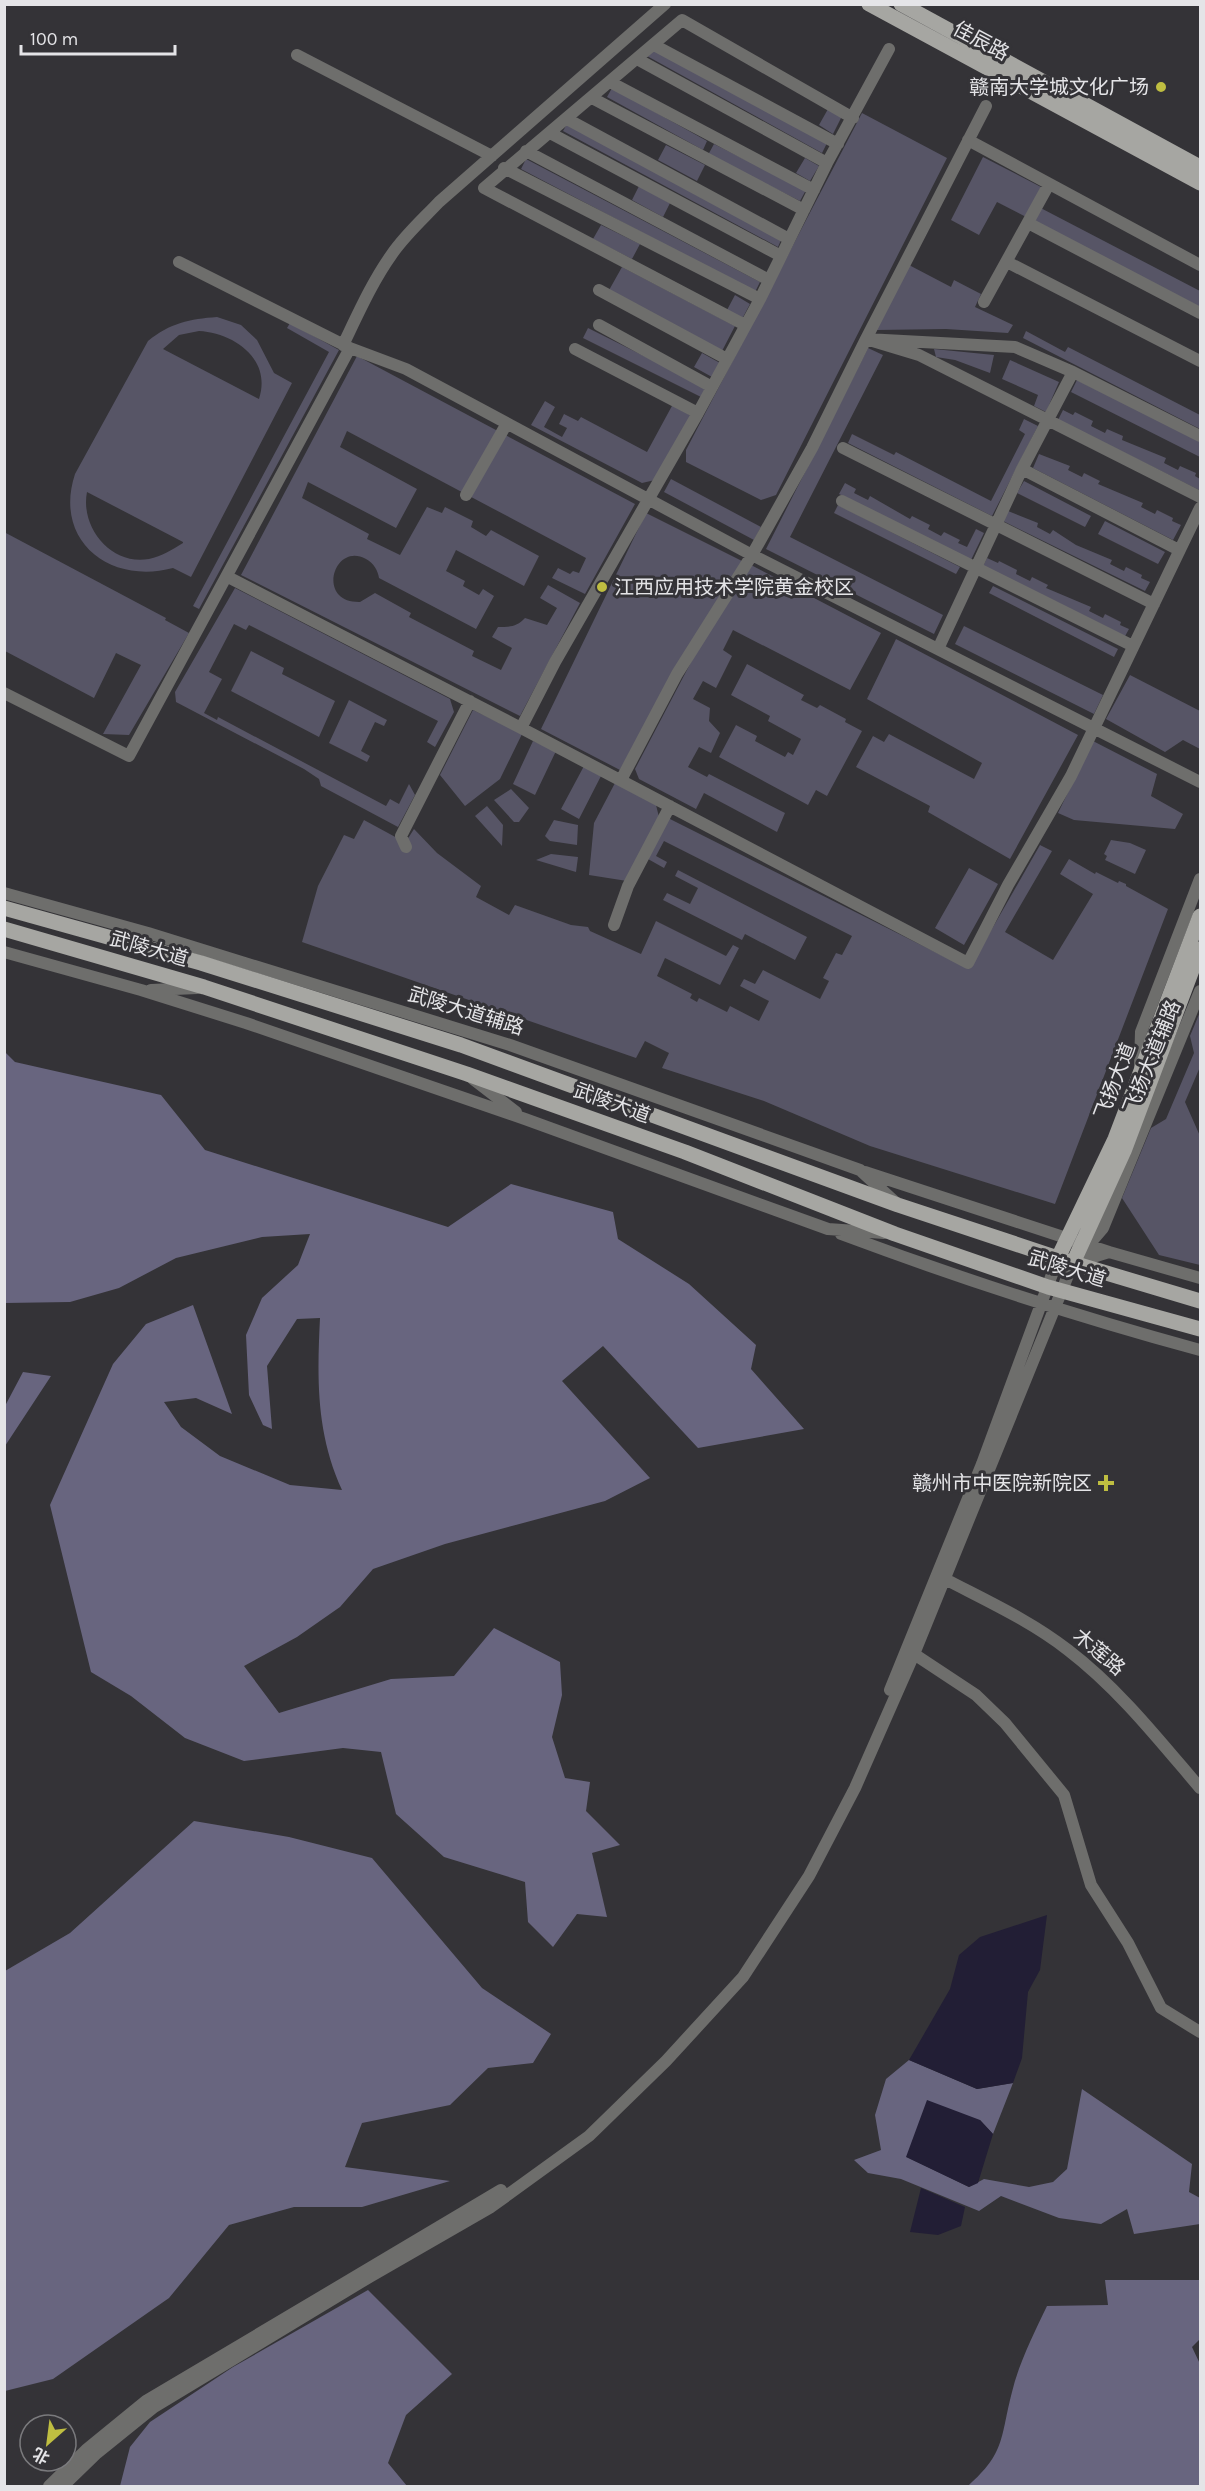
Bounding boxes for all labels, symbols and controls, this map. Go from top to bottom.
street label: 佳辰路 [949,17,1013,65]
scale bar [21,18,176,56]
text: 100 m [30,28,78,50]
place label: 赣南大学城文化广场 [969,76,1149,99]
marker: 赣南大学城文化广场 [1154,80,1168,94]
place label: 江西应用技术学院黄金校区 [614,576,854,599]
marker: 江西应用技术学院黄金校区 [595,580,609,594]
street label: 武陵大道 [107,927,191,971]
street label: 武陵大道辅路 [405,982,527,1040]
street label: 飞扬大道辅路 [1119,997,1185,1117]
street label: 飞扬大道 [1090,1040,1140,1122]
street label: 武陵大道 [570,1079,654,1127]
street label: 武陵大道 [1025,1246,1109,1292]
place label: 赣州市中医院新院区 [912,1472,1092,1495]
marker: 赣州市中医院新院区 [1097,1474,1115,1492]
street label: 木莲路 [1069,1624,1129,1680]
north arrow [18,2413,78,2473]
text: 北 [30,2444,53,2468]

